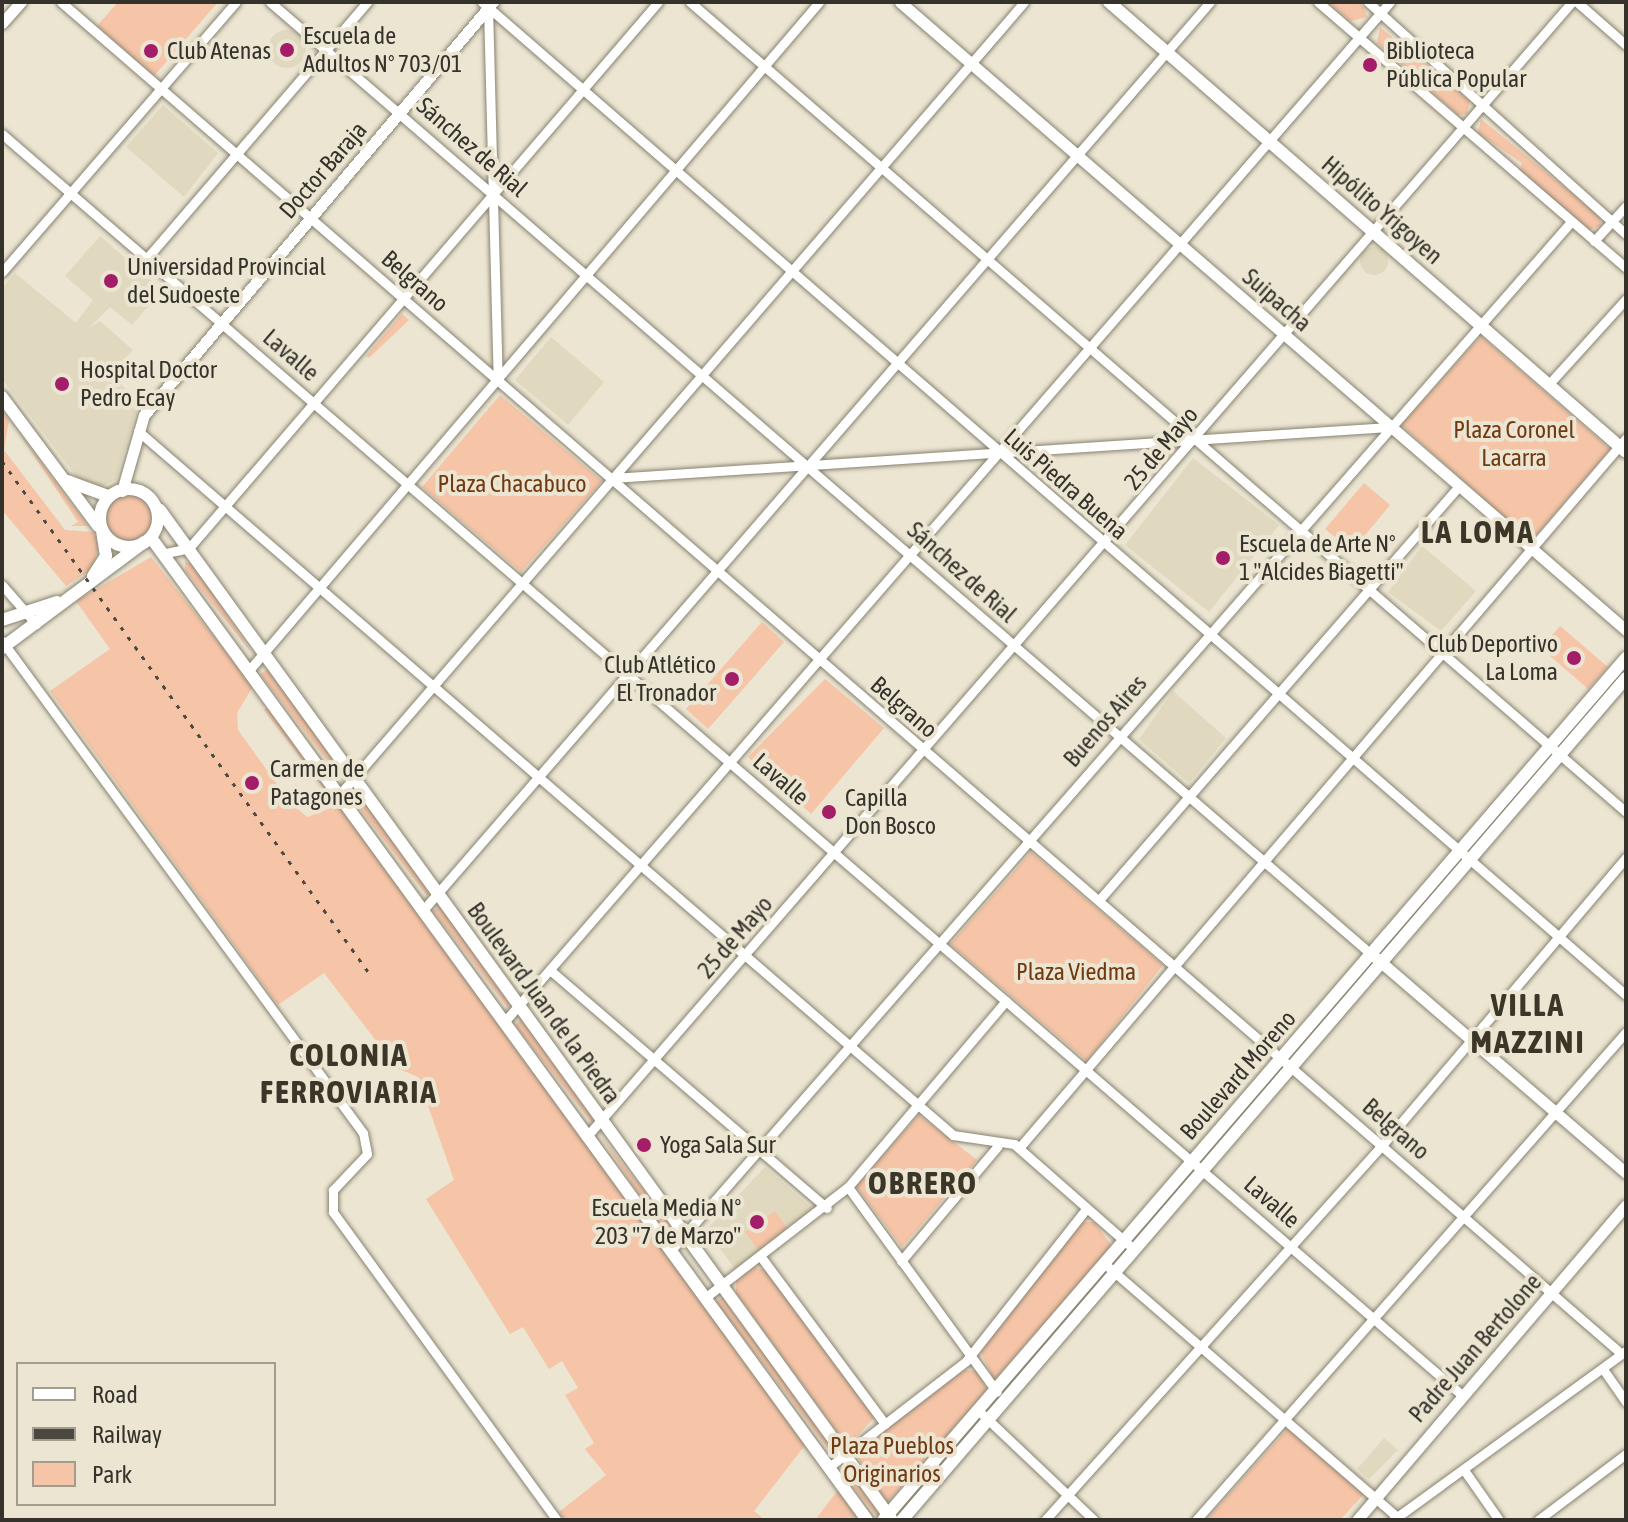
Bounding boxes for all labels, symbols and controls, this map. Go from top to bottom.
place label: Escuela de Adultos N° 703/01 [303,22,462,78]
place label: Club Atenas [167,37,271,65]
place label: Biblioteca Pública Popular [1386,37,1526,93]
marker: Escuela de Adultos N° 703/01 [278,41,296,59]
marker: Club Atenas [142,42,160,60]
marker: Biblioteca Pública Popular [1361,56,1379,74]
street label: Sánchez de Rial [411,91,533,203]
street label: Doctor Baraja [273,116,373,224]
street label: Hipólito Yrigoyen [1316,150,1448,270]
street label: Belgrano [376,244,454,318]
place label: Universidad Provincial del Sudoeste [127,253,326,309]
street label: Suipacha [1237,262,1317,338]
marker: Universidad Provincial del Sudoeste [102,272,120,290]
street label: Lavalle [257,323,325,387]
place label: Hospital Doctor Pedro Ecay [80,356,217,412]
marker: Hospital Doctor Pedro Ecay [51,373,73,395]
street label: 25 de Mayo [1118,401,1204,495]
park label: Plaza Coronel Lacarra [1453,416,1575,472]
street label: Luis Piedra Buena [998,422,1134,546]
park label: Plaza Chacabuco [437,470,587,498]
district label: LA LOMA [1421,513,1535,551]
street label: Sánchez de Rial [902,516,1022,628]
place label: Escuela de Arte N° 1 "Alcides Biagetti" [1239,530,1404,586]
marker: Escuela de Arte N° 1 "Alcides Biagetti" [1214,549,1232,567]
place label: Club Deportivo La Loma [1427,630,1558,686]
marker: Club Deportivo La Loma [1565,649,1583,667]
place label: Club Atlético El Tronador [604,651,716,707]
street label: Buenos Aires [1057,669,1153,773]
marker: Club Atlético El Tronador [723,670,741,688]
street label: Belgrano [865,670,943,744]
street label: Lavalle [747,747,815,811]
place label: Carmen de Patagones [270,755,364,811]
marker: Carmen de Patagones [241,772,263,794]
place label: Capilla Don Bosco [845,784,936,840]
marker: Capilla Don Bosco [820,803,838,821]
street label: 25 de Mayo [691,890,779,984]
street label: Boulevard Juan de la Piedra [461,897,627,1109]
park label: Plaza Viedma [1016,958,1136,986]
district label: VILLA MAZZINI [1470,987,1586,1062]
street label: Boulevard Moreno [1174,1004,1302,1146]
district label: COLONIA FERROVIARIA [260,1037,438,1112]
street label: Belgrano [1357,1092,1435,1166]
place label: Yoga Sala Sur [660,1131,776,1159]
marker: Yoga Sala Sur [635,1136,653,1154]
district label: OBRERO [868,1164,978,1202]
street label: Lavalle [1238,1170,1306,1234]
place label: Escuela Media Nº 203 "7 de Marzo" [591,1194,741,1250]
marker: Escuela Media Nº 203 "7 de Marzo" [748,1213,766,1231]
street label: Padre Juan Bertolone [1403,1268,1547,1428]
legend [16,1362,276,1506]
text: Road [92,1381,138,1408]
text: Railway [92,1421,162,1448]
park label: Plaza Pueblos Originarios [830,1432,954,1488]
text: Park [92,1461,132,1488]

